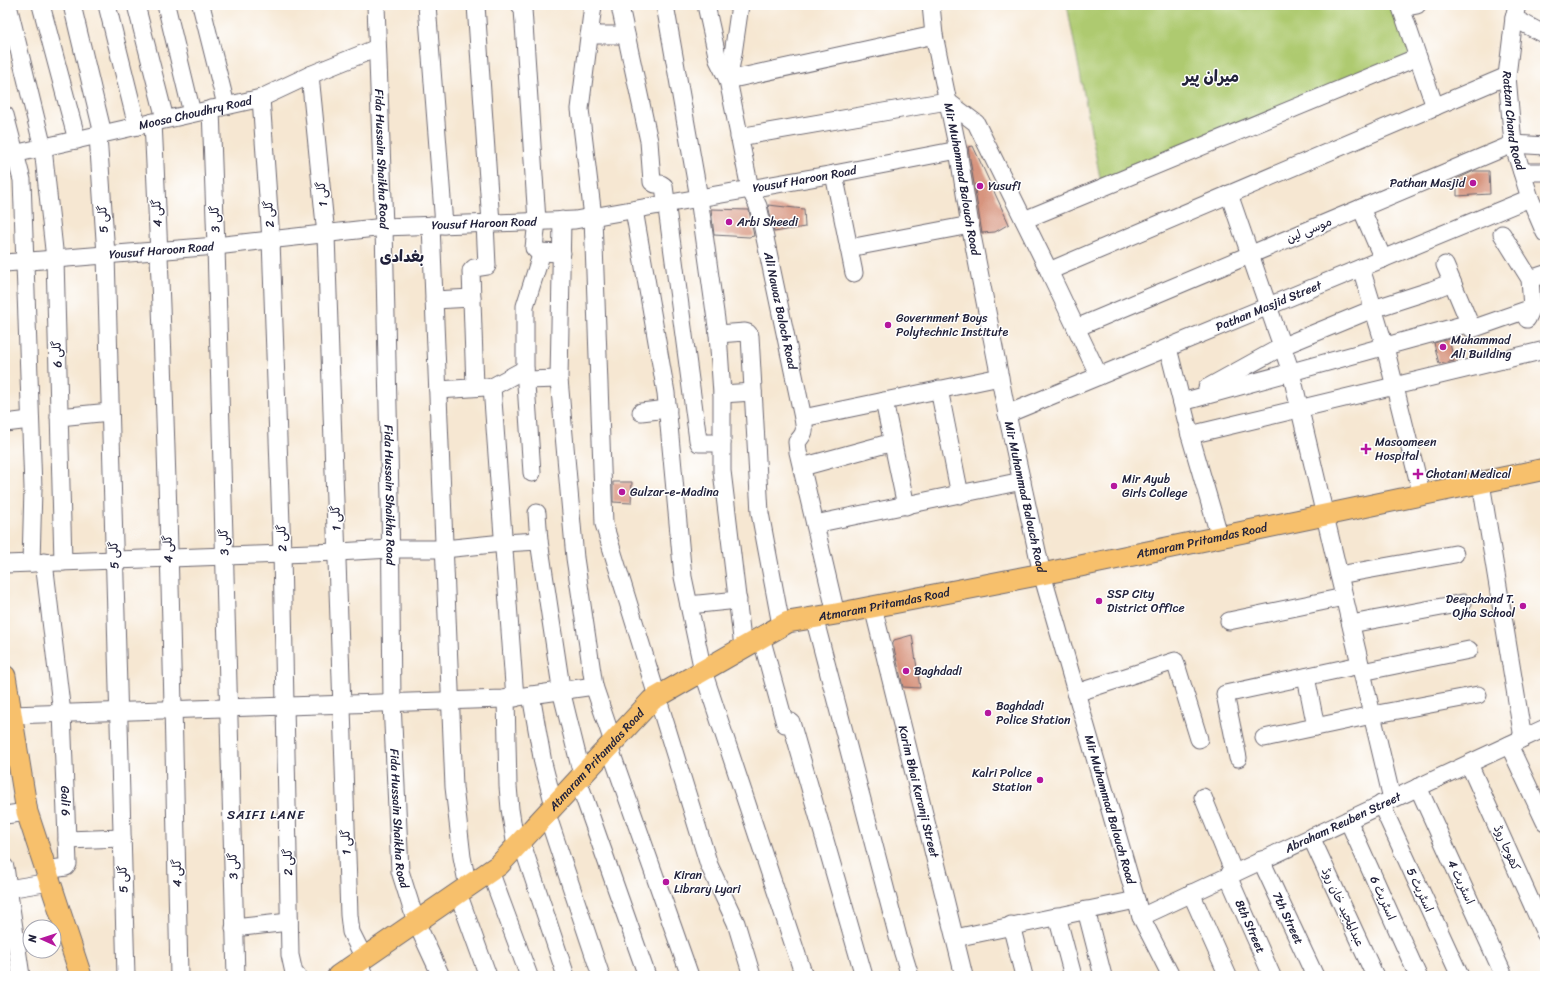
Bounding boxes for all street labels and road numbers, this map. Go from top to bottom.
street label: Rattan Chand Road [1496,70,1532,174]
street label: Fida Hussain Shaikha Road [368,88,395,230]
street label: Moosa Choudhry Road [136,89,256,136]
street label: Mir Muhammad Balouch Road [937,101,987,258]
street label: Yousuf Haroon Road [751,159,859,199]
street label: گلی 1 [310,180,334,208]
street label: گلی 4 [145,198,169,228]
street label: گلی 2 [257,200,281,228]
street label: گلی 5 [91,205,115,233]
street label: گلی 3 [204,205,226,233]
street label: Yousuf Haroon Road [431,210,538,236]
street label: موسی لین [1283,210,1335,250]
street label: Yousuf Haroon Road [108,235,215,266]
street label: Ali Nawaz Baloch Road [757,249,804,373]
street label: Pathan Masjid Street [1212,274,1326,338]
street label: گلی 6 [46,340,68,368]
street label: Mir Muhammad Balouch Road [998,419,1053,575]
street label: Fida Hussain Shaikha Road [377,424,402,566]
street label: گلی 1 [325,505,347,531]
street label: Atmaram Pritamdas Road [1133,516,1271,565]
street label: گلی 2 [271,524,293,552]
street label: گلی 3 [213,528,235,556]
street label: گلی 4 [157,535,179,563]
street label: گلی 5 [103,541,125,569]
street label: Atmaram Pritamdas Road [816,581,953,628]
street label: Atmaram Pritamdas Road [542,702,651,817]
street label: Karim Bhai Karanji Street [892,723,946,861]
street label: Mir Muhammad Balouch Road [1078,732,1142,887]
street label: Fida Hussain Shaikha Road [383,748,416,892]
street label: Gali 6 [54,785,77,817]
street label: Abraham Reuben Street [1280,785,1406,860]
street label: کھوجا روڈ [1487,821,1527,875]
street label: گلی 1 [335,829,357,855]
street label: گلی 2 [277,848,299,876]
street label: گلی 3 [222,852,244,880]
street label: اسٹریٹ 4 [1441,856,1481,908]
street label: گلی 4 [166,859,188,887]
street label: عبدالمجید خان روڈ [1315,864,1371,950]
street label: اسٹریٹ 5 [1400,864,1440,916]
street label: گلی 5 [112,865,134,893]
street label: اسٹریٹ 6 [1363,872,1403,924]
street label: 7th Street [1266,888,1310,948]
street label: 8th Street [1229,896,1272,957]

